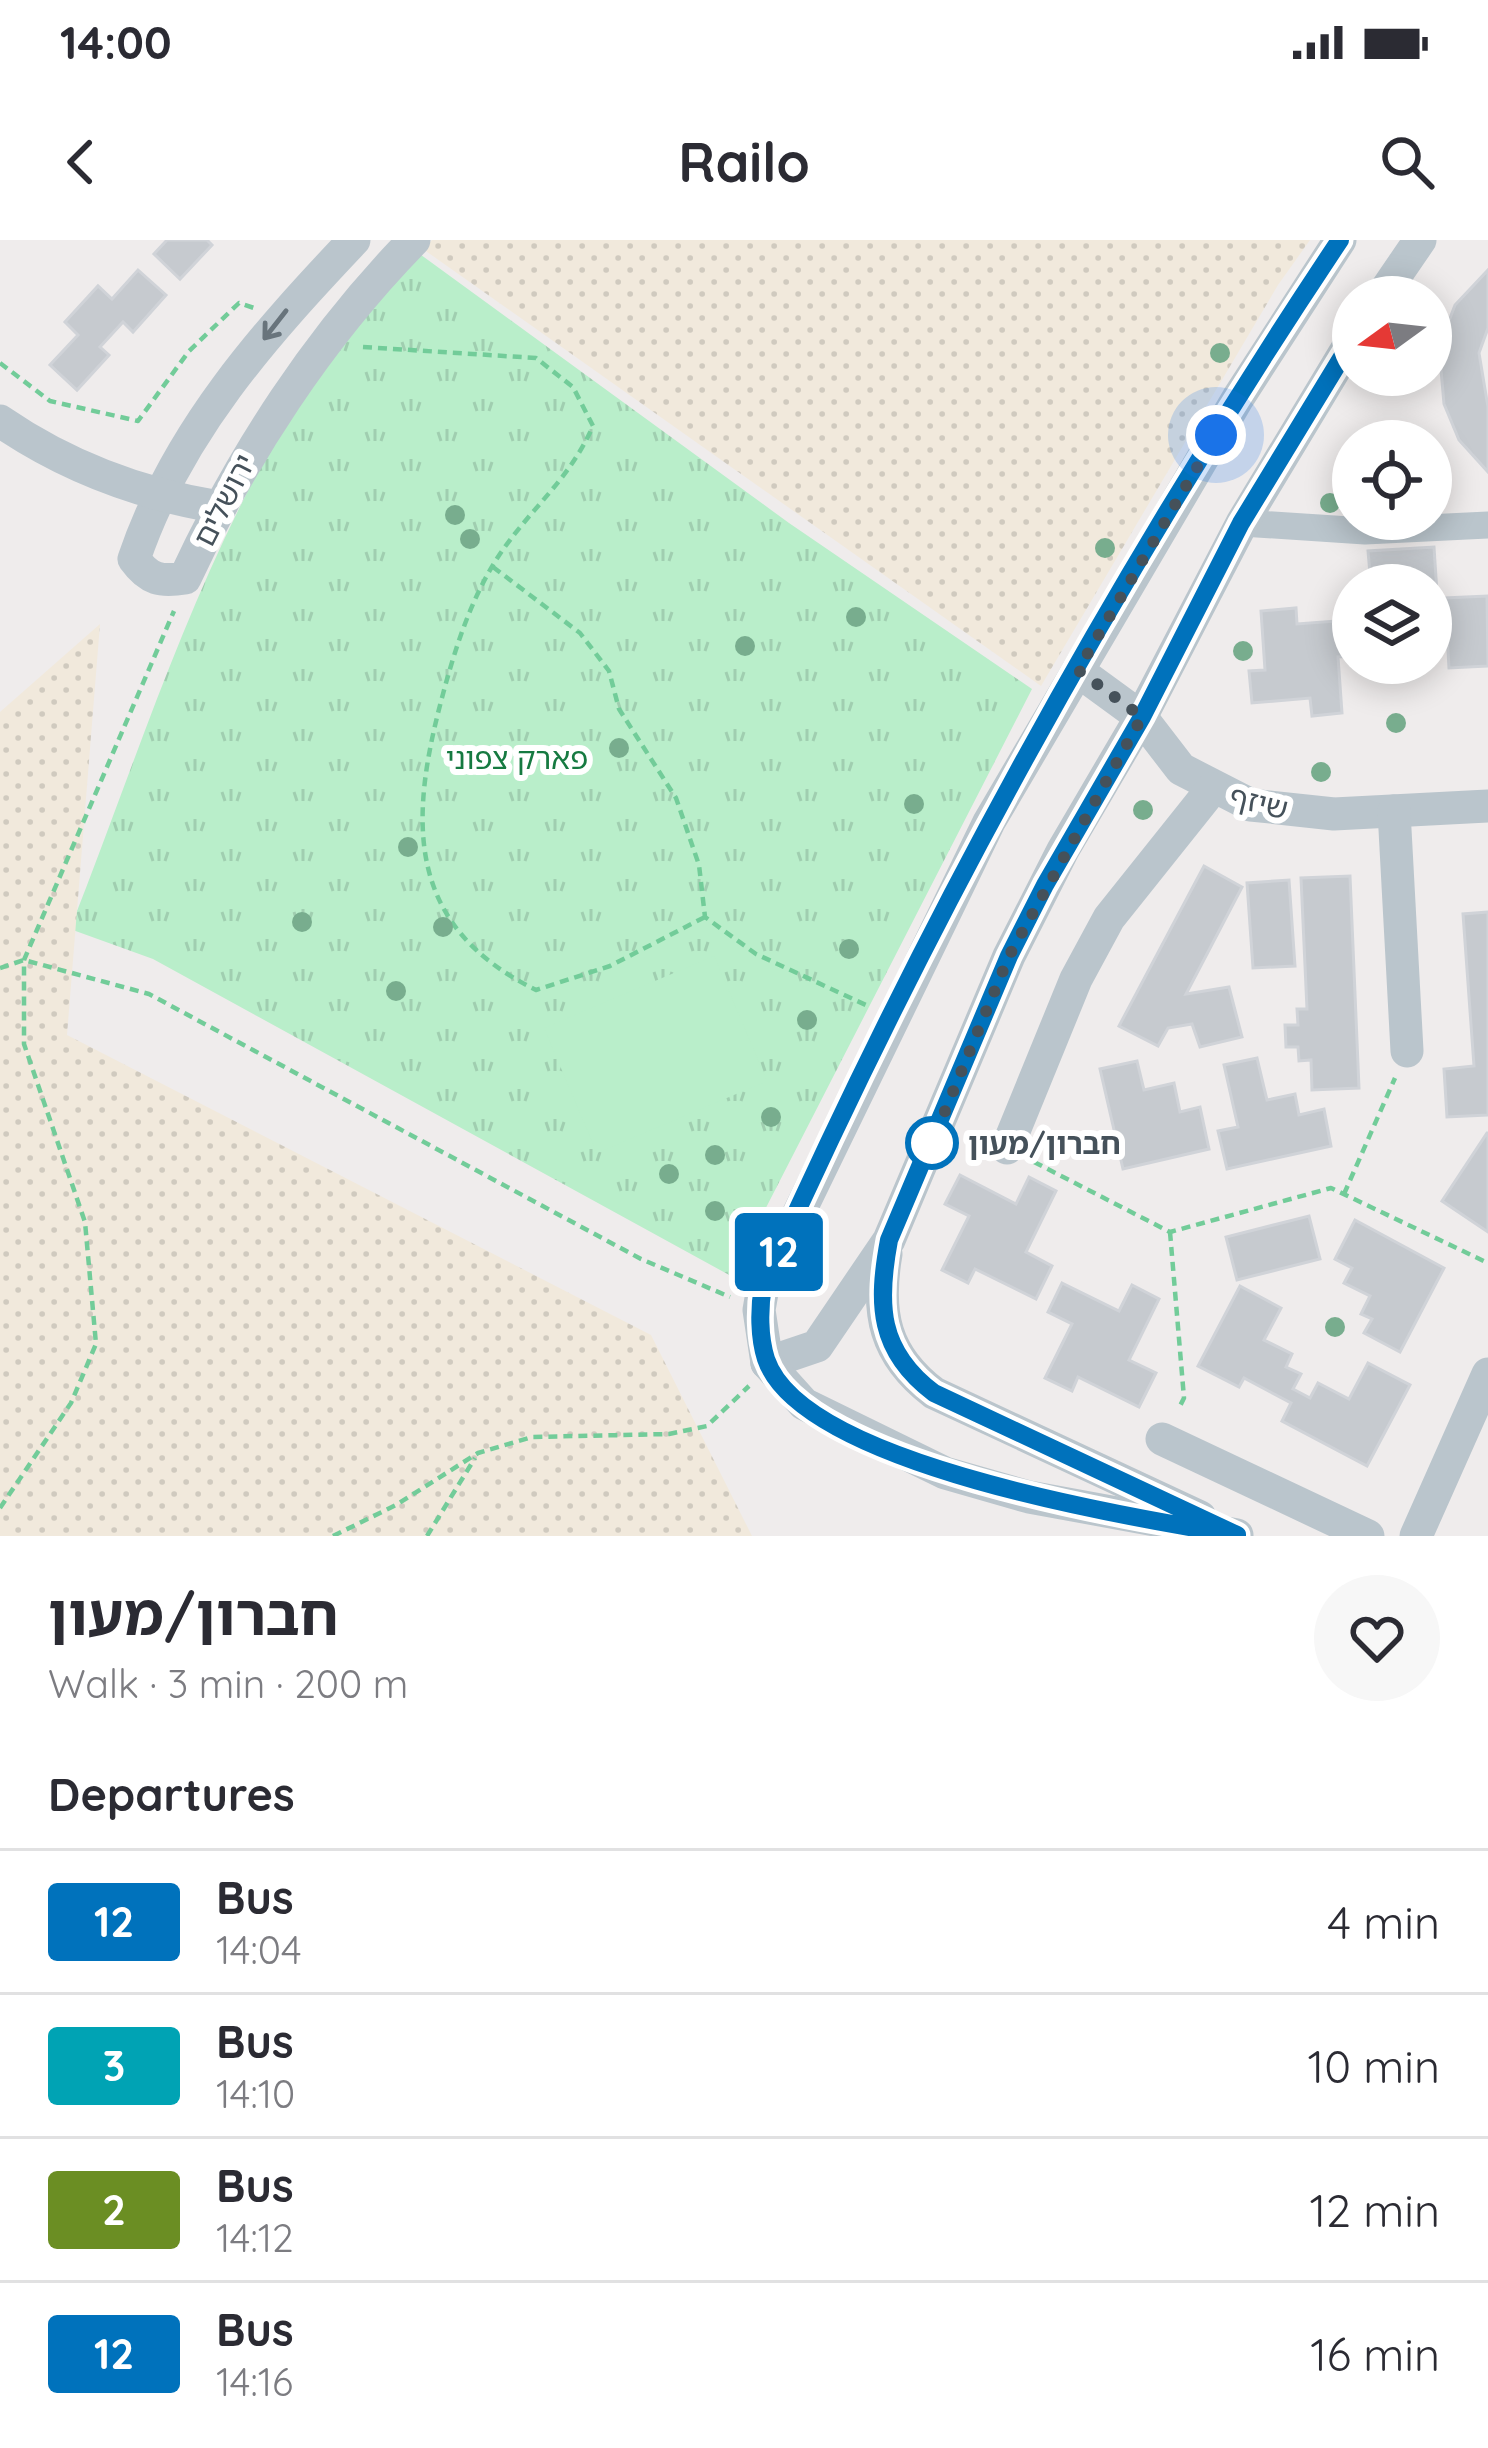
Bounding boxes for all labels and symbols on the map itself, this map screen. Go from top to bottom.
north arrow [1332,276,1452,396]
one-way arrow [262,309,289,341]
your location [1186,405,1246,465]
street label: ירושלים [185,447,263,553]
park label: פארק צפוני [446,739,588,777]
street label: שיזף [1226,776,1292,828]
marker: חברון/מעון [907,1118,957,1168]
place label: חברון/מעון [968,1124,1121,1162]
line badge: 12 [725,1213,833,1291]

